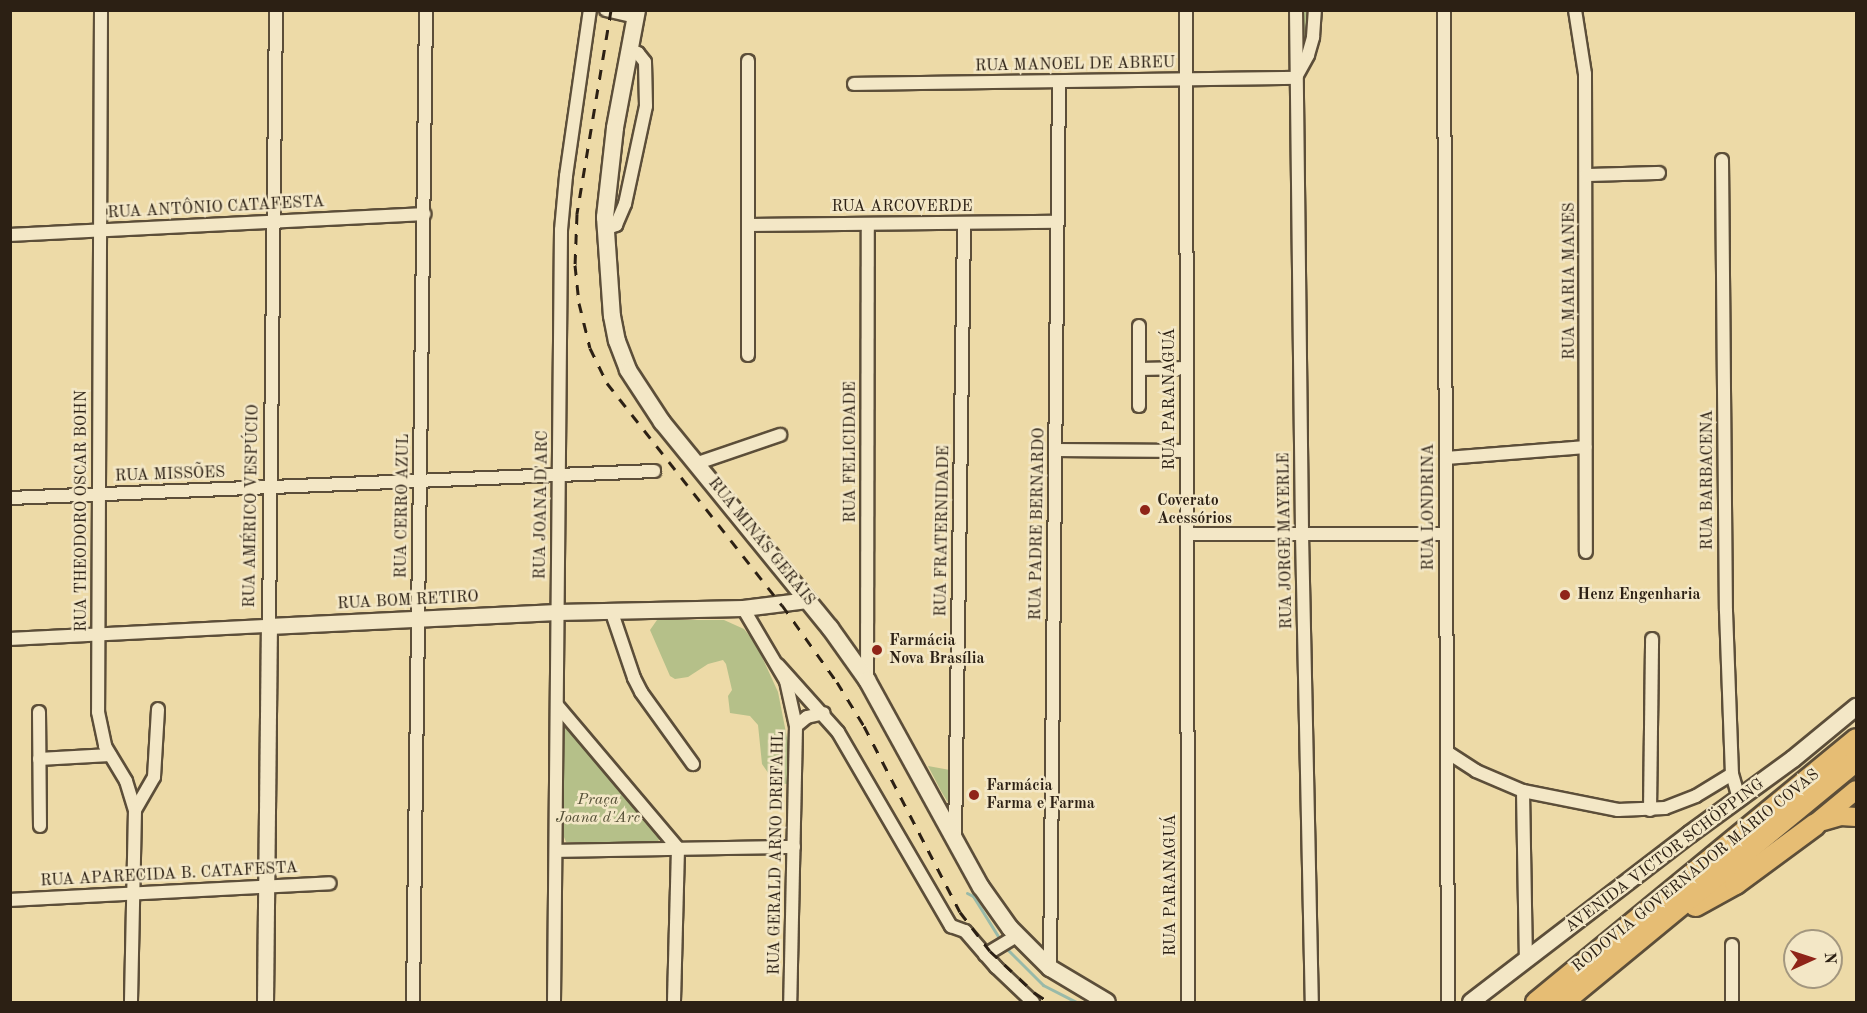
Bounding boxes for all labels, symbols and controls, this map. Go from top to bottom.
street label: RUA MANOEL DE ABREU [975,54,1175,76]
street label: RUA ANTÔNIO CATAFESTA [107,193,325,223]
street label: RUA ARCOVERDE [831,197,973,217]
street label: RUA MARIA MANES [1560,202,1580,360]
street label: RUA PARANAGUÁ [1160,328,1180,470]
street label: RUA FELICIDADE [841,381,861,523]
street label: RUA THEODORO OSCAR BOHN [72,390,92,632]
street label: RUA AMÉRICO VESPÚCIO [241,404,263,608]
street label: RUA BARBACENA [1698,410,1718,550]
street label: RUA PADRE BERNARDO [1027,428,1049,620]
street label: RUA JOANA D'ARC [531,430,553,580]
street label: RUA CERRO AZUL [392,433,414,579]
street label: RUA LONDRINA [1419,443,1439,571]
street label: RUA FRATERNIDADE [932,445,954,617]
street label: RUA JORGE MAYERLE [1275,453,1297,629]
street label: RUA MISSÕES [115,463,225,487]
street label: RUA MINAS GERAIS [703,474,819,610]
place label: Coverato Acessórios [1157,491,1232,529]
marker: Coverato Acessórios [1138,503,1152,517]
place label: Henz Engenharia [1577,585,1701,605]
street label: RUA BOM RETIRO [337,588,479,614]
marker: Henz Engenharia [1558,588,1572,602]
place label: Farmácia Nova Brasília [889,631,985,669]
marker: Farmácia Nova Brasília [870,643,884,657]
street label: RUA GERALD ARNO DREFAHL [765,731,789,975]
street label: RODOVIA GOVERNADOR MÁRIO COVAS [1569,765,1823,977]
street label: AVENIDA VICTOR SCHÖPPING [1562,775,1768,937]
place label: Farmácia Farma e Farma [986,776,1095,814]
marker: Farmácia Farma e Farma [967,788,981,802]
park label: Praça Joana d'Arc [556,790,640,828]
street label: RUA PARANAGUÁ [1161,814,1181,956]
street label: RUA APARECIDA B. CATAFESTA [40,859,298,891]
north arrow [1783,929,1843,989]
text: N [1821,952,1837,965]

